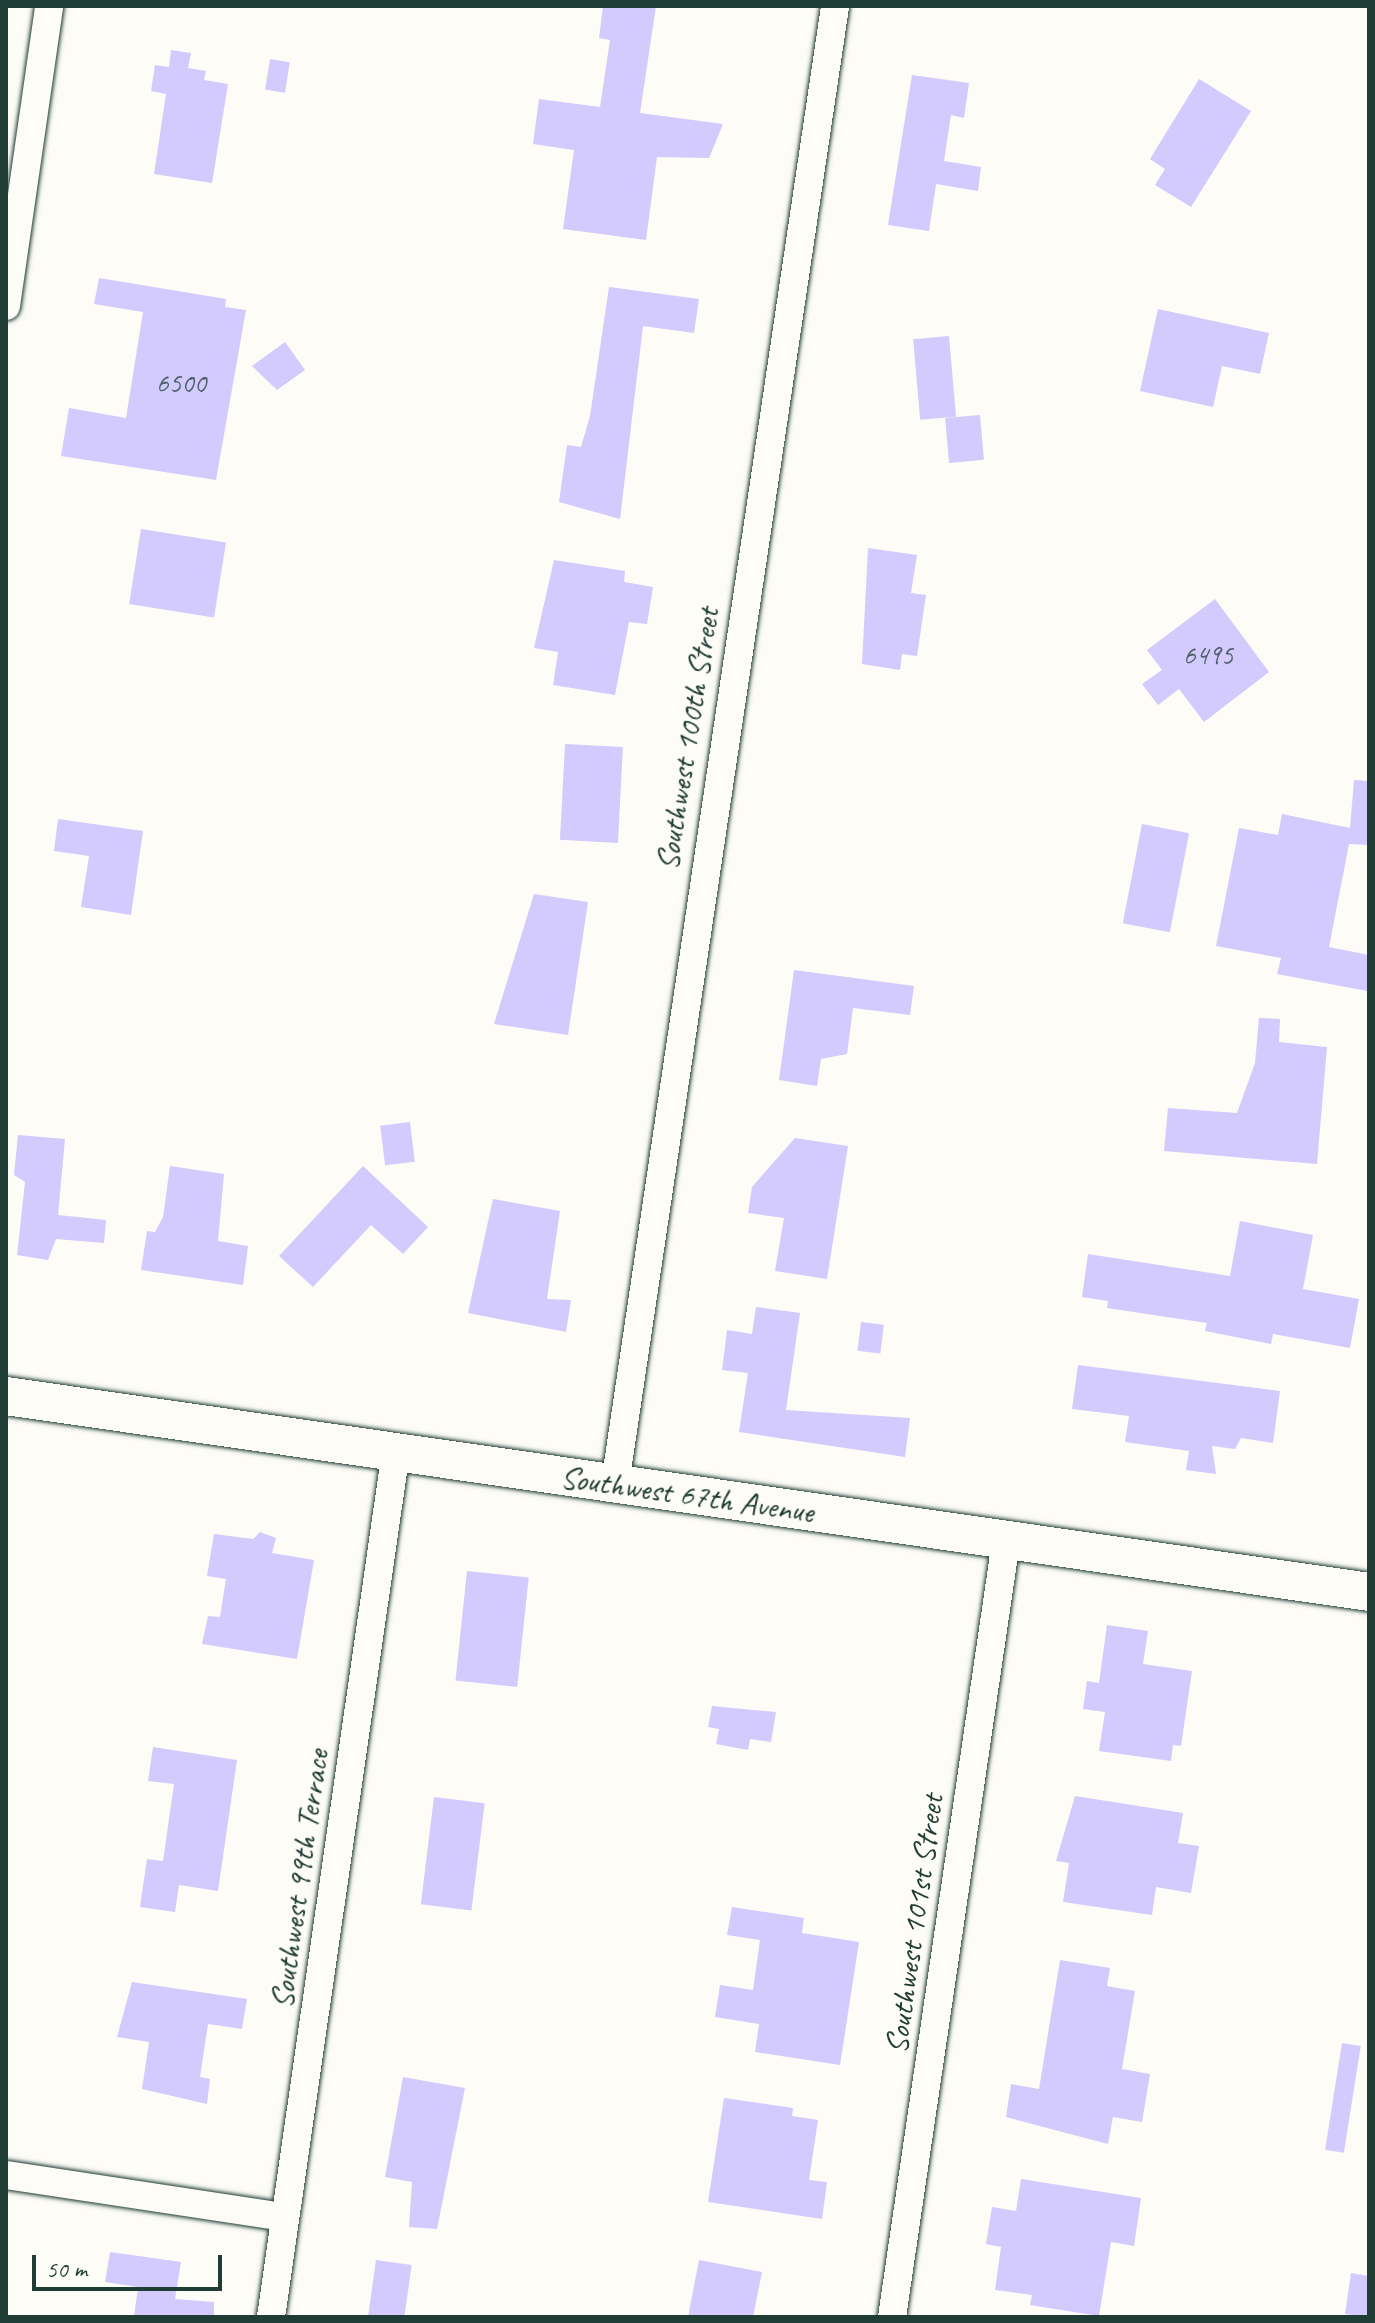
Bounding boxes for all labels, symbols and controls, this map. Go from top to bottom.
house number: 6500 [156,366,206,400]
street label: Southwest 100th Street [648,605,728,873]
house number: 6495 [1183,638,1233,672]
street label: Southwest 67th Avenue [558,1458,816,1532]
street label: Southwest 99th Terrace [263,1747,337,2011]
street label: Southwest 101st Street [878,1792,952,2056]
scale bar [36,2239,226,2289]
text: 50 m [46,2254,87,2284]

